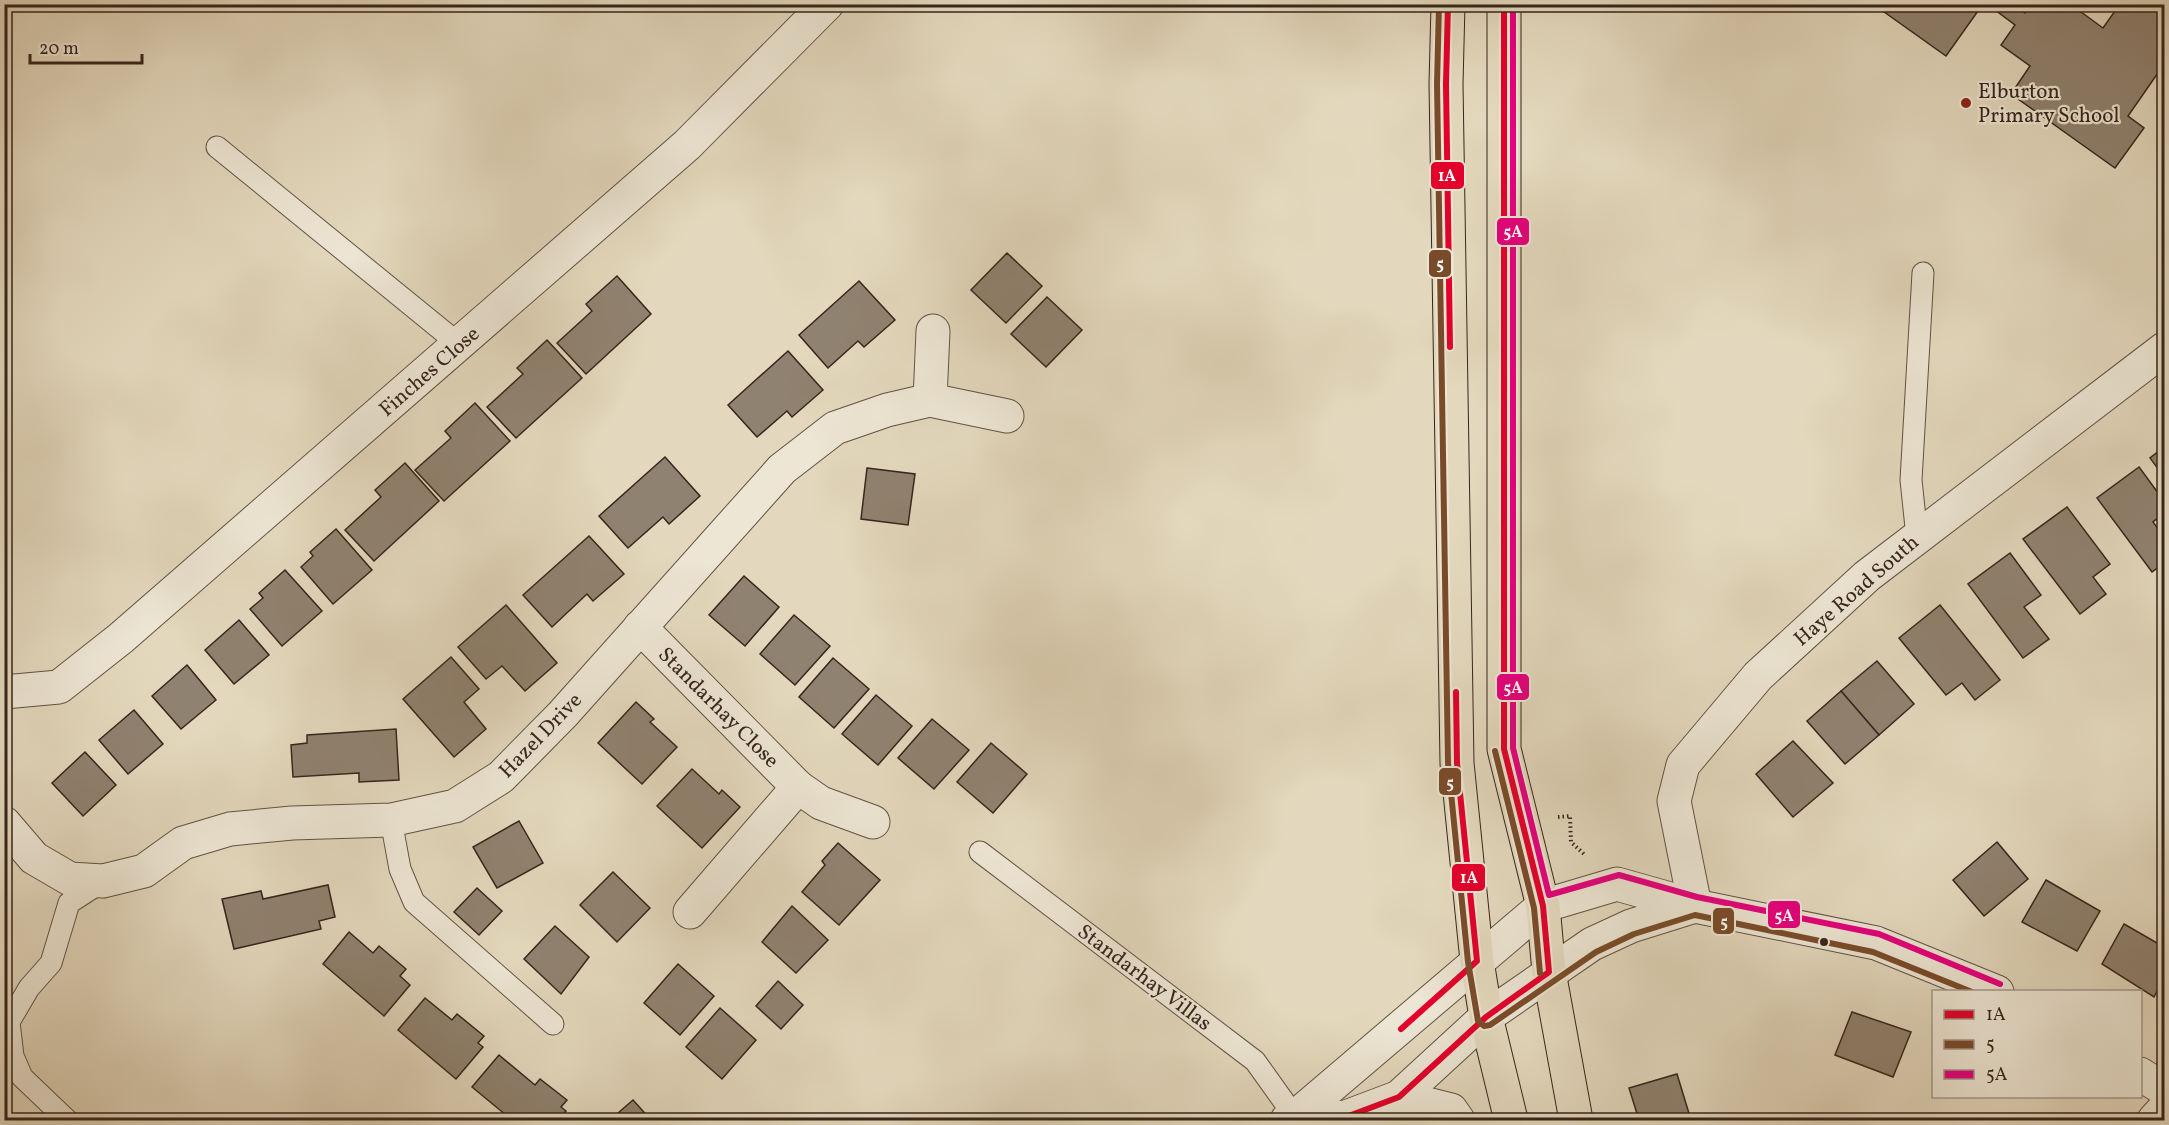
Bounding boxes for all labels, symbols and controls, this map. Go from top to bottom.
scale bar [30,27,142,65]
text: 20 m [39,37,79,62]
place label: Elburton Primary School [1978,78,2119,131]
marker: Elburton Primary School [1959,96,1973,110]
line badge: 1A [1430,161,1465,190]
text: 1A [1438,166,1457,188]
line badge: 5A [1496,217,1530,246]
text: 5A [1503,222,1523,244]
line badge: 5 [1428,249,1452,278]
text: 5 [1436,254,1444,276]
street label: Finches Close [373,320,487,424]
street label: Haye Road South [1788,529,1926,654]
street label: Standarhay Close [651,641,785,775]
line badge: 5A [1496,673,1530,701]
text: 5A [1503,678,1523,700]
street label: Hazel Drive [493,687,589,785]
line badge: 5 [1438,767,1462,796]
text: 5 [1446,773,1454,795]
line badge: 1A [1451,863,1486,892]
text: 1A [1460,868,1479,890]
line badge: 5A [1767,900,1801,929]
text: 5A [1774,906,1794,928]
line badge: 5 [1712,907,1735,935]
text: 5 [1720,912,1728,934]
street label: Standarhay Villas [1071,918,1217,1038]
unlabelled marker [1818,936,1830,948]
legend [1932,990,2142,1098]
text: 1A [1986,1003,2006,1028]
text: 5 [1986,1033,1995,1058]
text: 5A [1986,1063,2008,1088]

